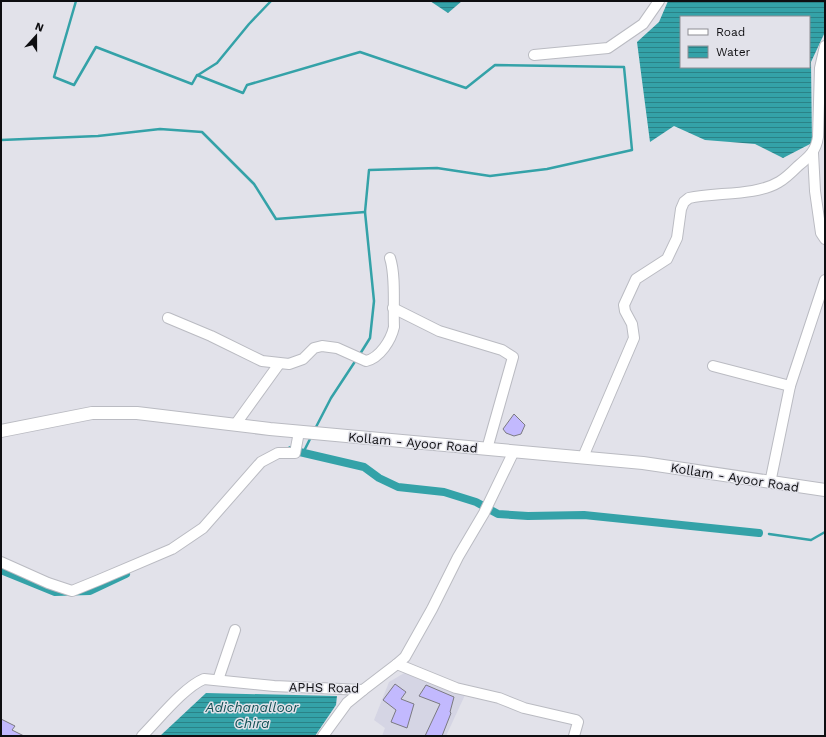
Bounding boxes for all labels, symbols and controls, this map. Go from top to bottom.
north arrow [16,16,56,56]
legend [680,16,810,68]
text: N [33,20,46,35]
text: Road [716,25,745,39]
text: Water [716,45,751,59]
street label: Kollam - Ayoor Road [348,429,478,456]
street label: Kollam - Ayoor Road [670,460,800,495]
street label: APHS Road [289,679,359,696]
water label: Adichanalloor Chira [205,699,299,731]

